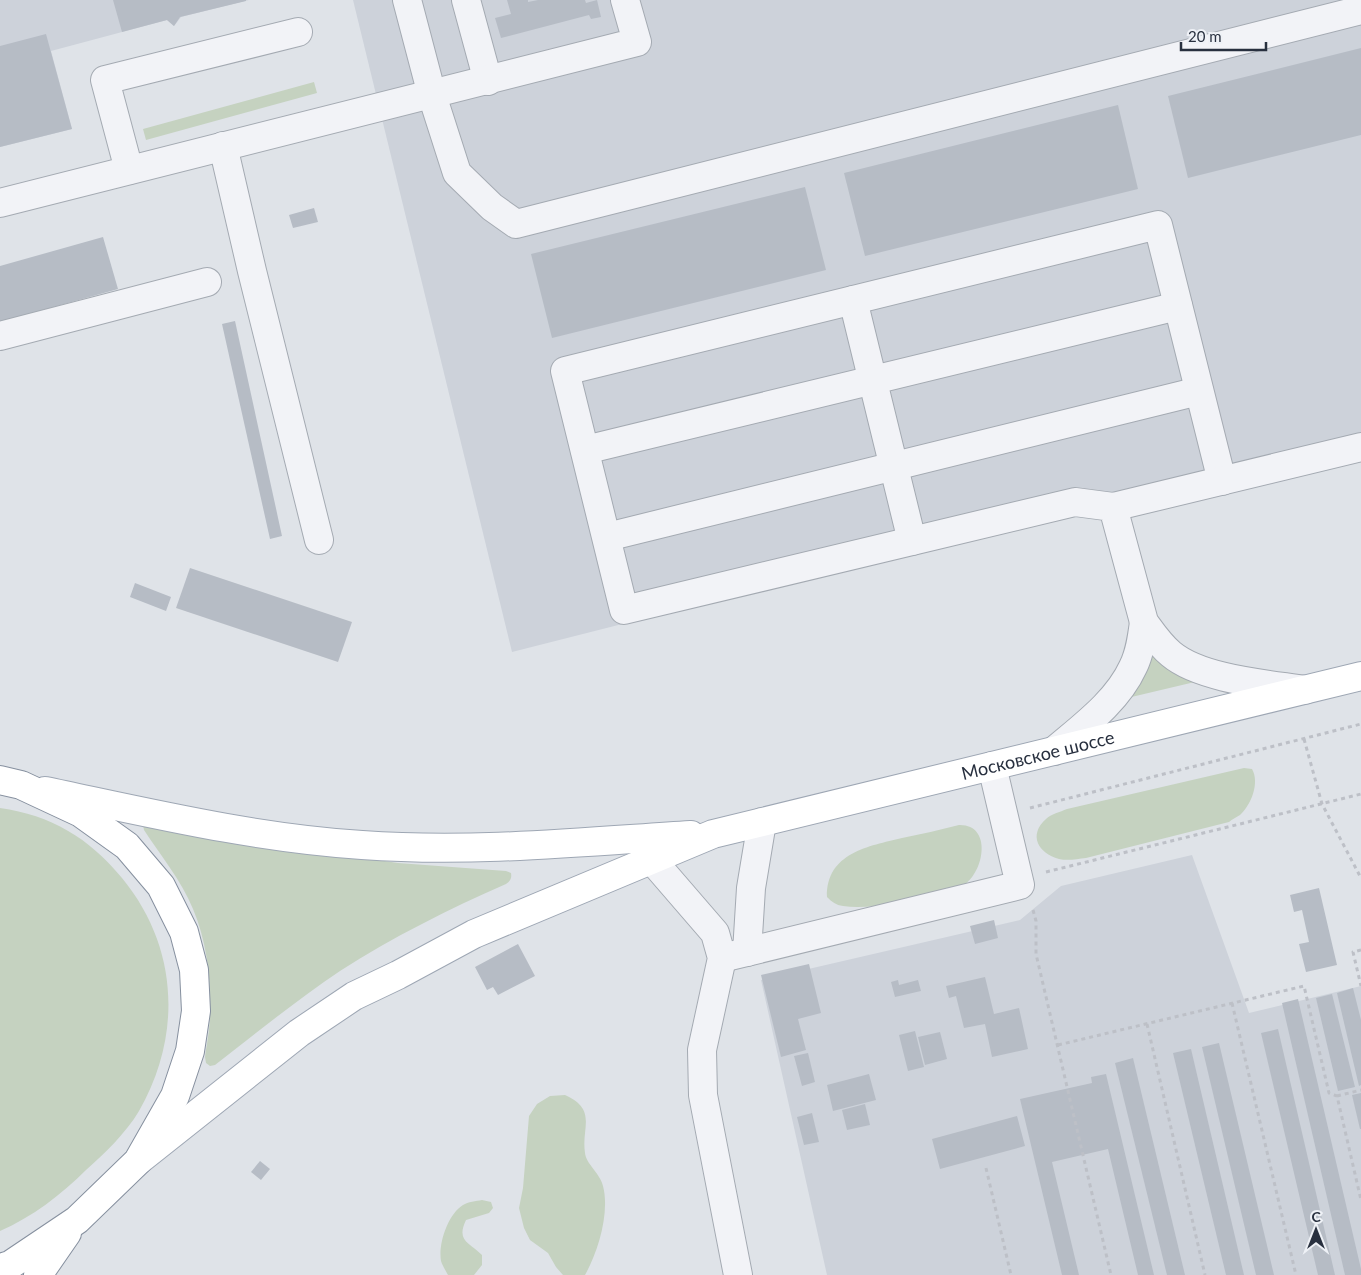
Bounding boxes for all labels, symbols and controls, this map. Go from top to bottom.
scale bar [1181,20,1266,52]
text: 20 m [1188,27,1222,45]
street label: Московское шоссе [959,726,1116,784]
north arrow [1291,1205,1341,1255]
text: С [1311,1208,1321,1225]

